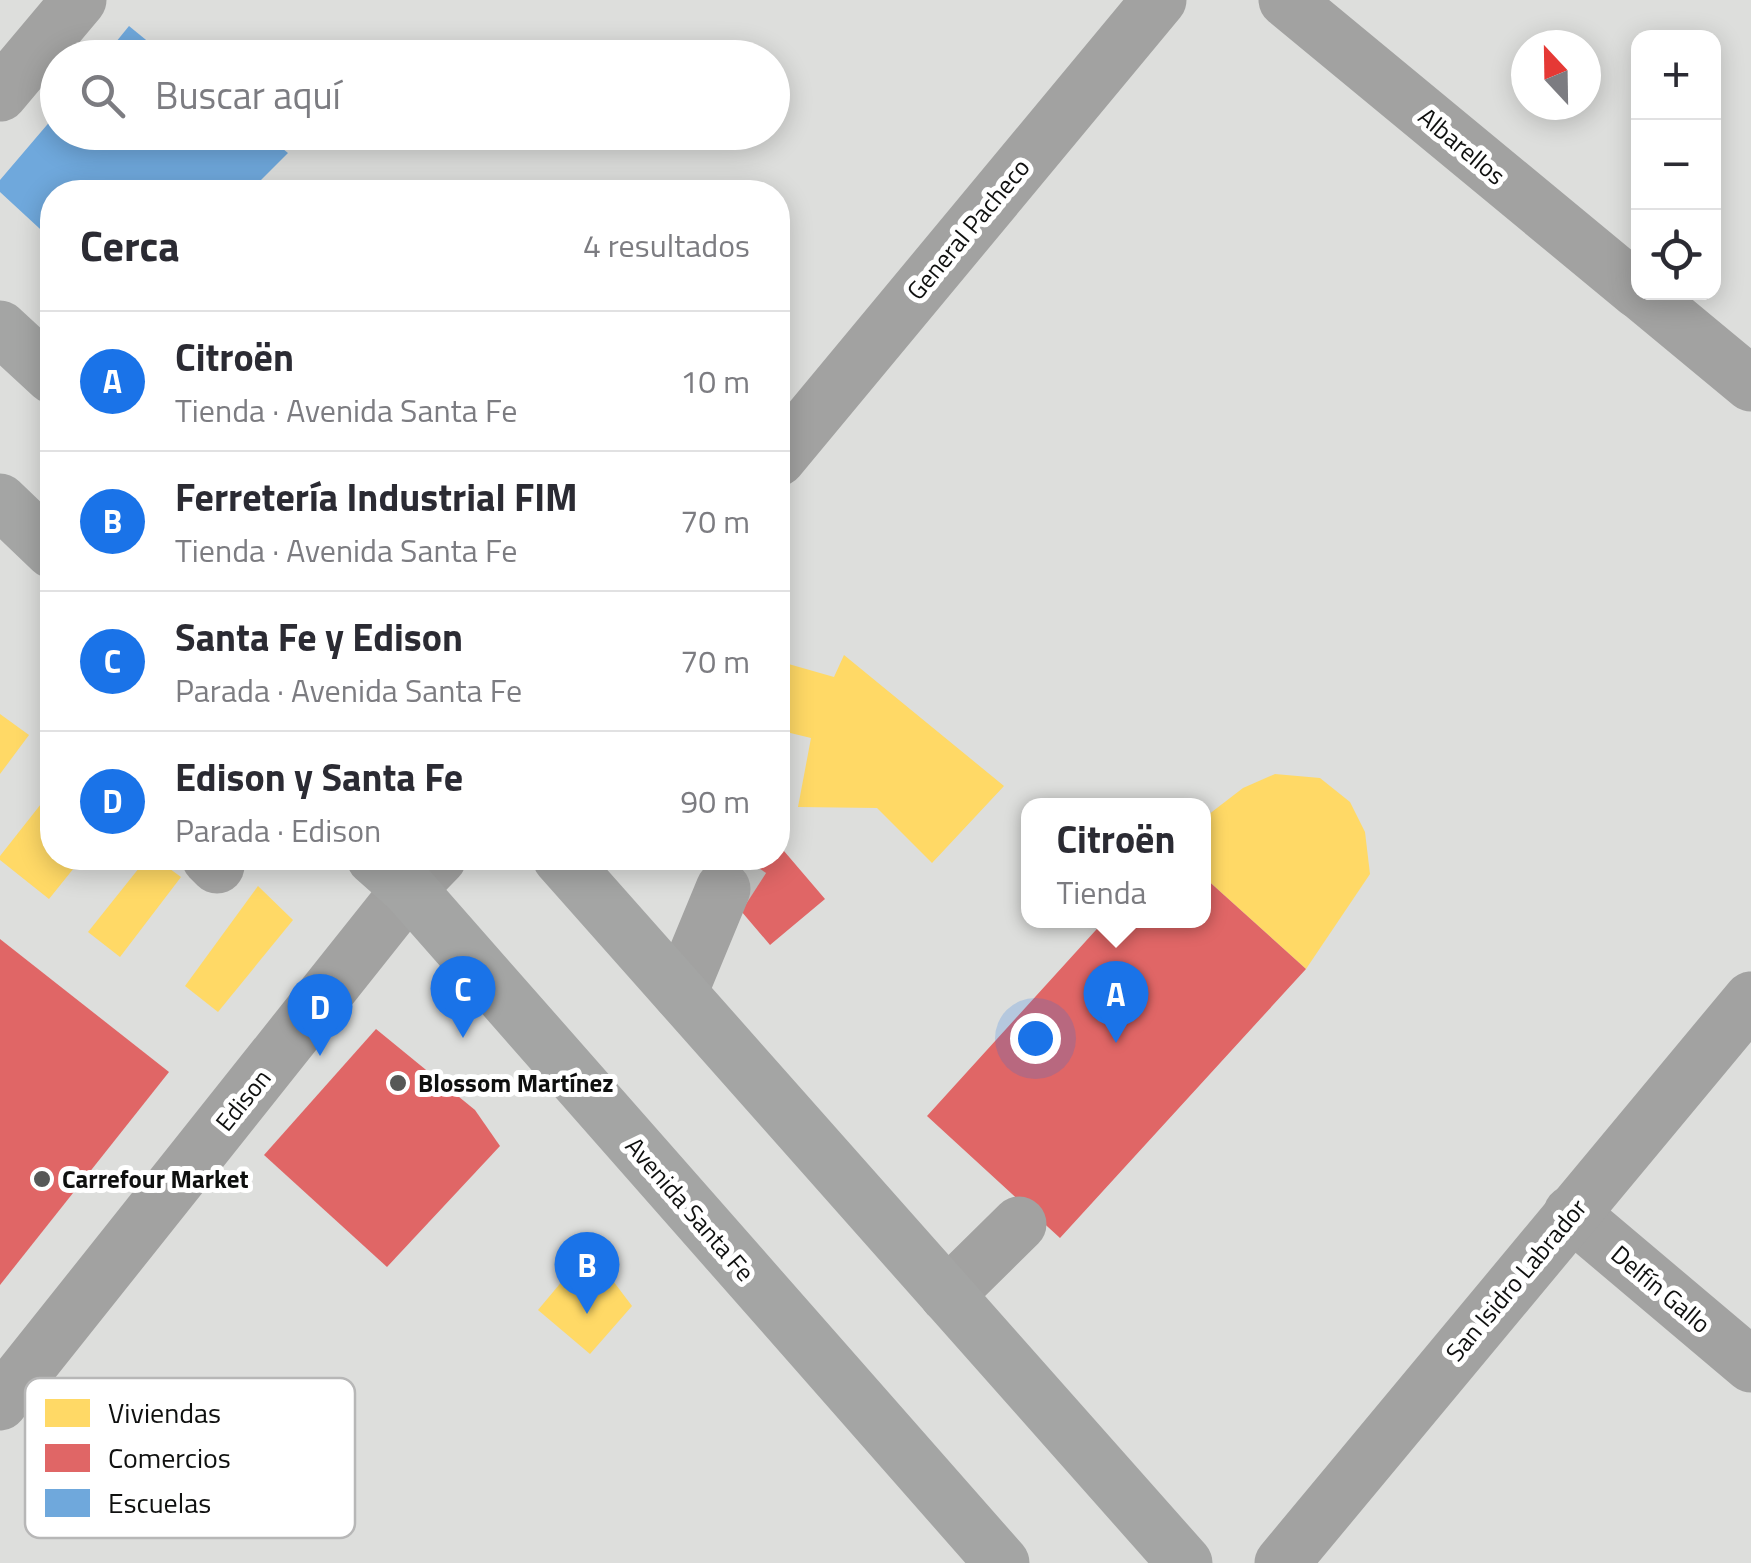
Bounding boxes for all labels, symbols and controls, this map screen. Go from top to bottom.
north arrow [1511,30,1601,120]
map controls [1631,30,1721,300]
button: + [1631,30,1721,120]
search box [40,40,790,150]
text: Buscar aquí [155,66,341,124]
icon: search [75,68,130,123]
street label: Albarellos [1410,98,1514,194]
button: − [1631,120,1721,210]
street label: General Pacheco [897,150,1039,308]
button: locate [1631,210,1721,300]
text: Cerca [80,213,180,277]
text: 4 resultados [583,221,750,269]
text: Citroën [175,328,294,386]
text: A [103,357,122,405]
text: 10 m [680,357,750,405]
text: Tienda · Avenida Santa Fe [175,386,517,434]
text: Ferretería Industrial FIM [175,468,578,526]
text: B [103,497,122,545]
text: 70 m [680,497,750,545]
text: Tienda · Avenida Santa Fe [175,526,517,574]
text: Santa Fe y Edison [175,608,463,666]
text: C [104,637,121,685]
text: 70 m [680,637,750,685]
text: Parada · Avenida Santa Fe [175,666,522,714]
text: Edison y Santa Fe [175,748,463,806]
text: D [102,777,123,825]
text: 90 m [680,777,750,825]
popup [1021,798,1211,928]
text: Parada · Edison [175,806,381,854]
text: Citroën [1056,810,1176,868]
text: Tienda [1056,868,1147,916]
pin: C [430,956,496,1038]
pin: A [1084,960,1148,1043]
pin: D [288,974,352,1056]
your location [1010,1013,1061,1064]
street label: Edison [206,1061,280,1139]
place label: Blossom Martínez [418,1064,614,1102]
marker: Blossom Martínez [387,1072,409,1094]
street label: Avenida Santa Fe [616,1128,764,1290]
place label: Carrefour Market [62,1160,248,1198]
marker: Carrefour Market [31,1168,53,1190]
street label: San Isidro Labrador [1436,1190,1596,1370]
pin: B [554,1232,620,1314]
street label: Delfín Gallo [1603,1236,1719,1342]
legend [25,1378,355,1538]
text: Viviendas [108,1391,221,1434]
text: Comercios [108,1436,231,1479]
text: Escuelas [108,1481,211,1524]

